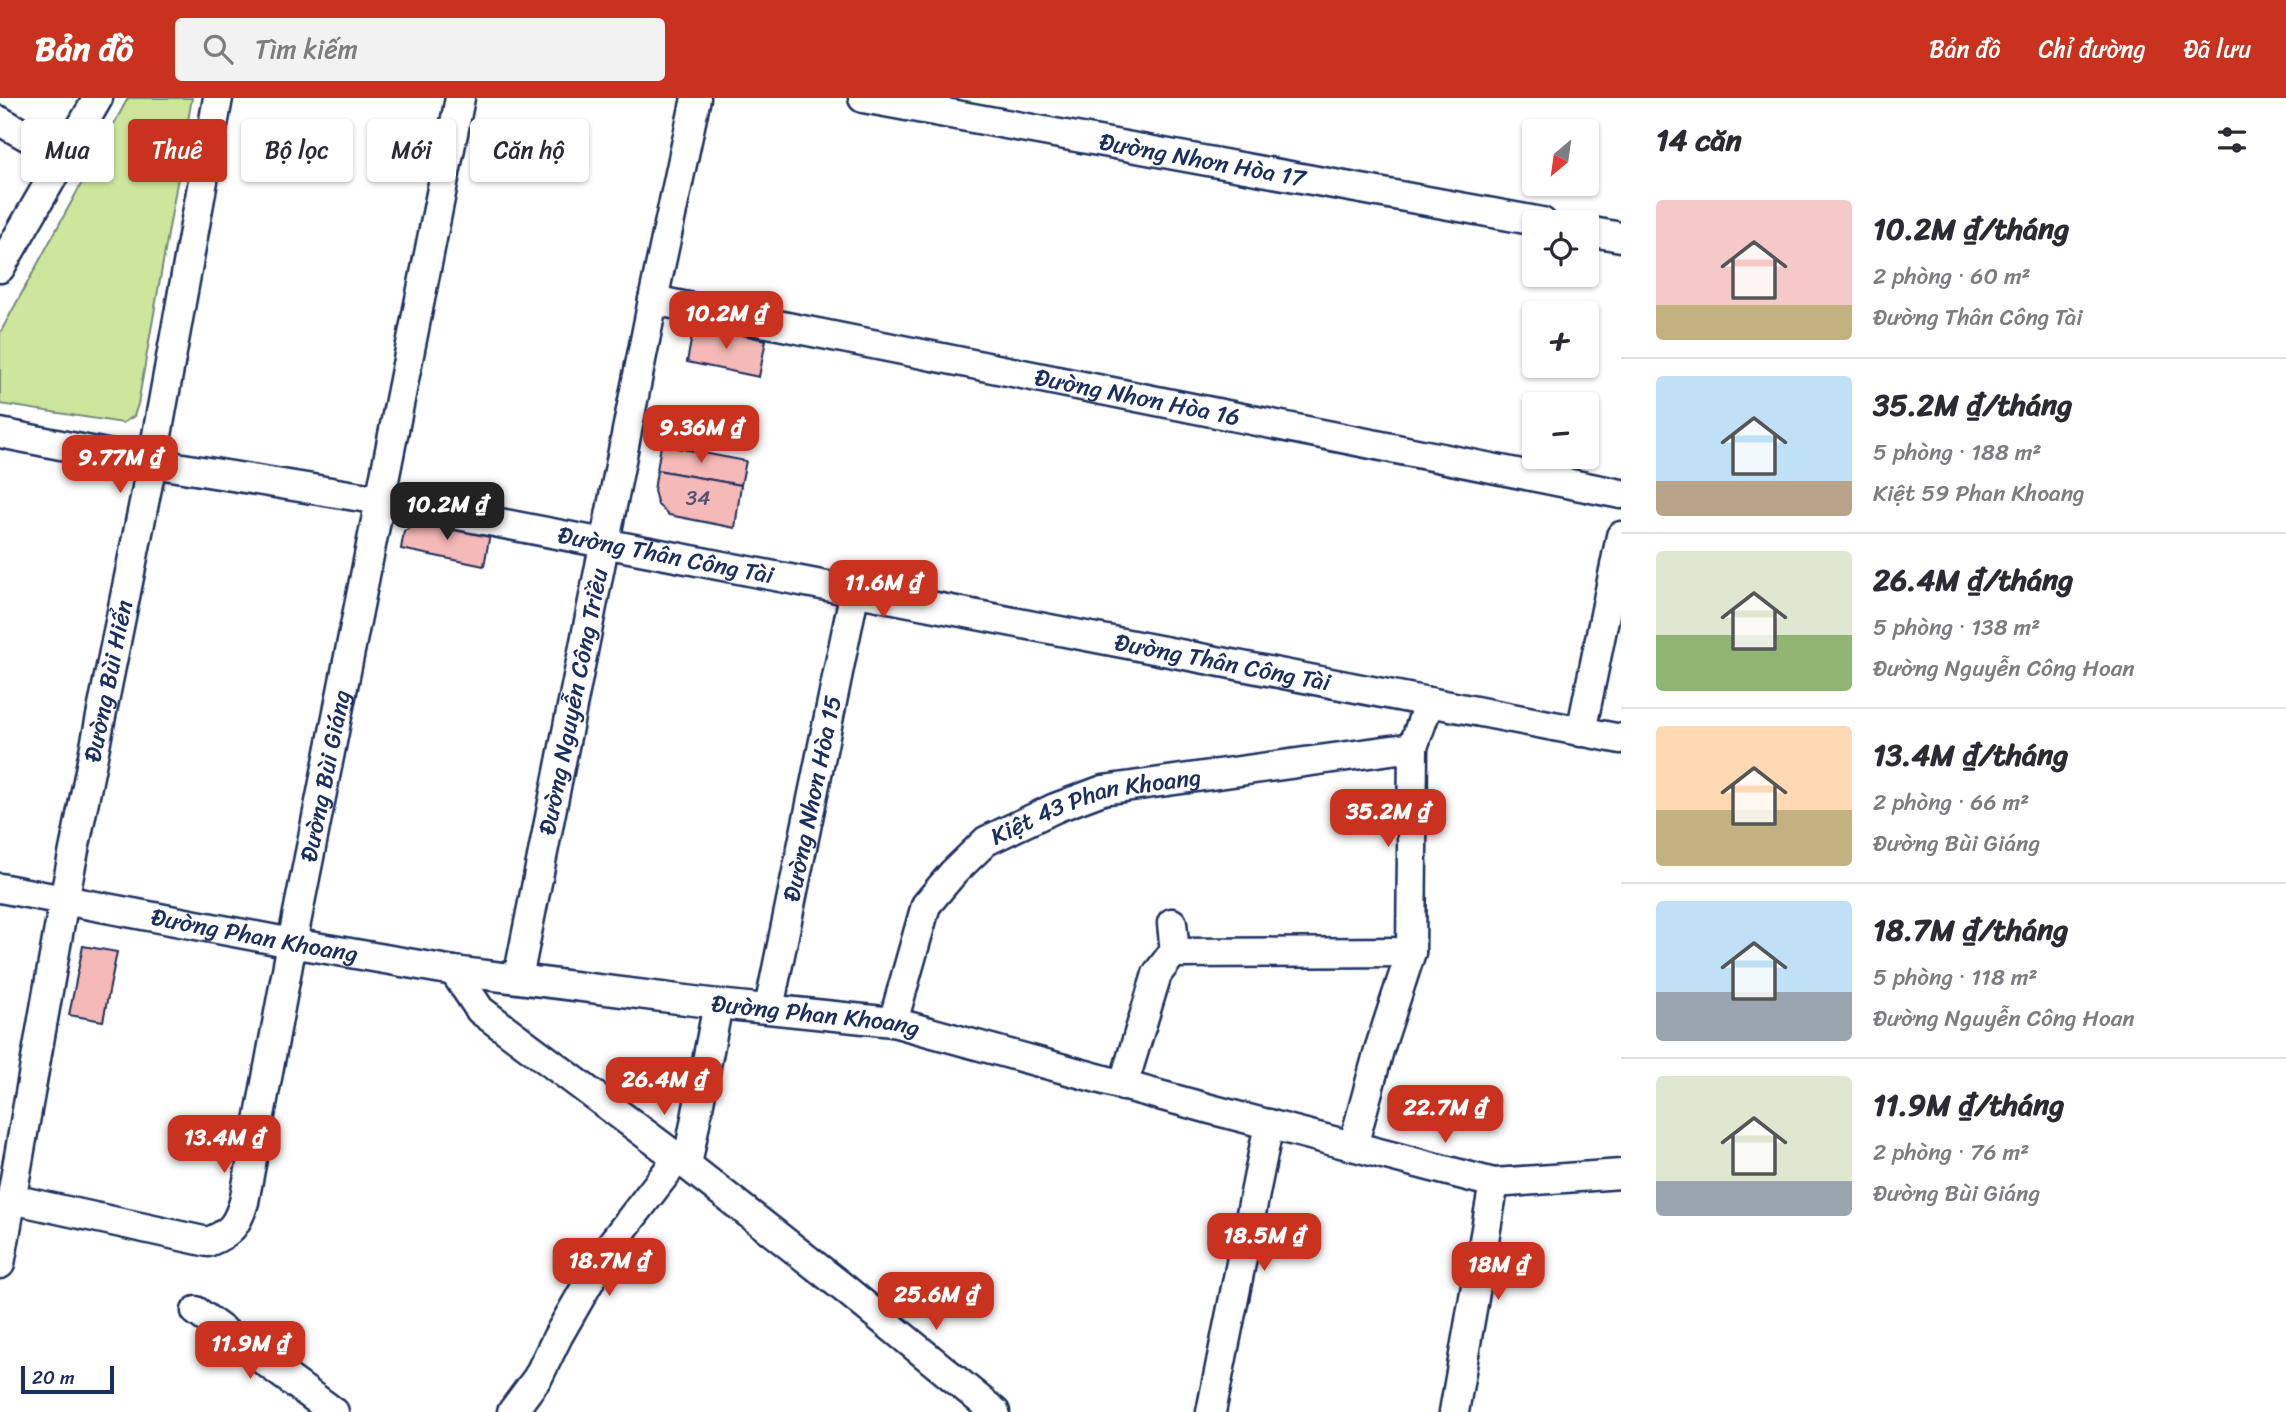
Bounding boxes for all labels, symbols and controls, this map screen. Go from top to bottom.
search box [175,18,665,81]
text: Bản đồ [35,20,133,78]
text: Tìm kiếm [255,26,358,72]
text: Bản đồ [1929,28,2000,70]
text: Chỉ đường [2038,28,2146,70]
text: Đã lưu [2184,28,2251,70]
icon: search [199,30,237,68]
text: 14 căn [1656,113,1742,167]
chip: Mua [21,119,114,182]
chip: Thuê [128,119,227,182]
chip: Bộ lọc [241,119,353,182]
chip: Mới [367,119,456,182]
chip: Căn hộ [470,119,589,182]
north arrow [1522,119,1600,196]
map controls [1522,119,1599,469]
street label: Đường Nhơn Hòa 17 [1096,121,1310,200]
icon: filters [2213,121,2251,159]
text: 10.2M ₫/tháng [1873,202,2070,256]
button: locate [1522,210,1599,287]
icon: home [1712,228,1796,312]
text: 2 phòng · 60 m² [1873,256,2031,297]
pin: 10.2M ₫ [661,292,791,351]
text: 10.2M ₫ [685,293,767,334]
text: Đường Thân Công Tài [1873,297,2083,338]
button: + [1522,301,1599,378]
street label: Đường Nhơn Hòa 16 [1031,356,1244,438]
text: 35.2M ₫/tháng [1873,378,2072,432]
button: − [1522,392,1599,469]
icon: home [1712,404,1796,488]
pin: 9.36M ₫ [636,406,766,465]
text: 9.36M ₫ [659,407,743,448]
text: 5 phòng · 188 m² [1873,432,2041,473]
pin: 9.77M ₫ [55,436,185,495]
text: 9.77M ₫ [78,437,162,478]
text: Kiệt 59 Phan Khoang [1873,473,2085,514]
house number: 34 [686,479,710,517]
pin: 10.2M ₫ [382,482,512,542]
text: 10.2M ₫ [406,484,488,525]
street label: Đường Thân Công Tài [554,514,779,597]
text: 26.4M ₫/tháng [1873,553,2073,607]
pin: 11.6M ₫ [818,560,948,620]
text: 11.6M ₫ [845,562,921,603]
street label: Đường Nguyễn Công Triều [526,564,620,839]
icon: home [1712,579,1796,663]
street label: Đường Bùi Hiển [71,596,145,766]
text: 5 phòng · 138 m² [1873,607,2040,648]
street label: Đường Thân Công Tài [1111,621,1335,704]
text: Đường Nguyễn Công Hoan [1873,648,2135,689]
street label: Đường Bùi Giáng [288,686,363,866]
street label: Đường Nhơn Hòa 15 [770,691,854,905]
text: 13.4M ₫/tháng [1873,728,2068,782]
icon: home [1712,754,1796,838]
street label: Kiệt 43 Phan Khoang [983,756,1204,857]
text: 2 phòng · 66 m² [1873,782,2029,823]
pin: 35.2M ₫ [1323,790,1453,849]
text: 35.2M ₫ [1346,791,1430,832]
text: Đường Bùi Giáng [1873,823,2040,864]
street label: Đường Phan Khoang [148,896,361,975]
text: 18.7M ₫/tháng [1873,903,2068,957]
icon: home [1712,929,1796,1013]
text: 5 phòng · 118 m² [1873,957,2037,998]
street label: Đường Phan Khoang [709,982,925,1049]
text: Đường Nguyễn Công Hoan [1873,998,2135,1039]
pin: 26.4M ₫ [599,1058,729,1117]
text: 26.4M ₫ [622,1059,706,1100]
text: 11.9M ₫/tháng [1873,1078,2065,1132]
pin: 22.7M ₫ [1380,1086,1510,1145]
text: 22.7M ₫ [1403,1087,1487,1128]
icon: home [1712,1104,1796,1188]
pin: 13.4M ₫ [159,1116,289,1175]
text: 13.4M ₫ [184,1117,264,1158]
text: 2 phòng · 76 m² [1873,1132,2029,1173]
text: Đường Bùi Giáng [1873,1173,2040,1214]
pin: 18.5M ₫ [1199,1214,1329,1273]
text: 18.5M ₫ [1223,1215,1305,1256]
pin: 18.7M ₫ [544,1238,674,1298]
text: 18.7M ₫ [569,1240,649,1281]
pin: 18M ₫ [1449,1242,1547,1302]
text: 18M ₫ [1468,1244,1528,1285]
pin: 25.6M ₫ [871,1272,1001,1332]
text: 25.6M ₫ [894,1274,978,1315]
pin: 11.9M ₫ [185,1322,315,1381]
text: 11.9M ₫ [211,1323,289,1364]
text: 20 m [32,1361,75,1394]
scale bar [21,1363,114,1395]

